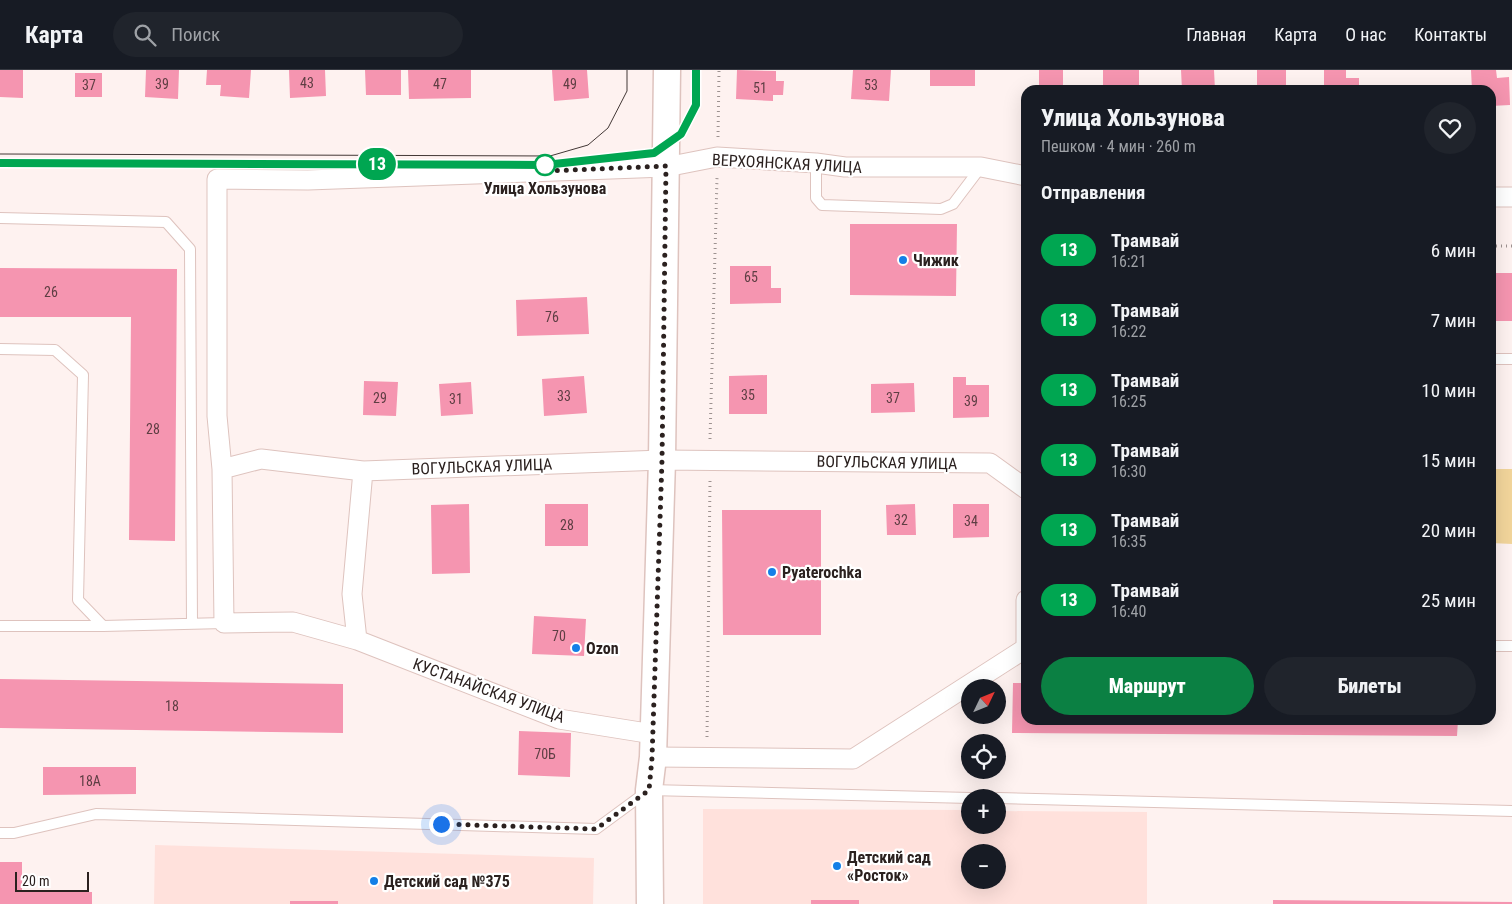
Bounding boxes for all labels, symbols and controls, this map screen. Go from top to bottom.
search box [113,12,463,57]
text: Карта [25,21,83,49]
icon: search [131,21,159,49]
text: Поиск [171,23,220,46]
text: Главная [1186,24,1246,45]
text: Карта [1274,24,1317,45]
text: О нас [1345,24,1386,45]
text: Контакты [1414,24,1487,45]
house number: 43 [300,75,314,91]
house number: 39 [155,76,169,92]
house number: 47 [433,76,447,92]
house number: 49 [563,76,577,92]
house number: 37 [82,77,96,93]
house number: 53 [864,77,878,93]
house number: 51 [753,80,767,96]
button: heart [1424,102,1476,154]
text: Улица Хользунова [1041,104,1225,132]
text: Пешком · 4 мин · 260 m [1041,137,1196,156]
line badge: 13 [354,148,400,180]
street label: ВЕРХОЯНСКАЯ УЛИЦА [712,150,862,177]
text: 13 [368,153,386,174]
marker: Улица Хользунова [534,154,556,176]
place label: Улица Хользунова [484,179,607,198]
text: Отправления [1041,181,1145,204]
text: Трамвай [1111,229,1179,252]
text: 13 [1059,239,1078,260]
text: 6 мин [1431,239,1476,262]
place label: Чижик [913,251,959,270]
text: 16:21 [1111,252,1146,271]
marker: Чижик [897,254,909,266]
house number: 65 [744,269,758,285]
house number: 26 [44,284,58,300]
text: Трамвай [1111,299,1179,322]
house number: 76 [545,309,559,325]
text: 13 [1059,309,1078,330]
text: 7 мин [1431,309,1476,332]
text: 16:22 [1111,322,1146,341]
text: Трамвай [1111,369,1179,392]
text: 13 [1059,379,1078,400]
text: 10 мин [1421,379,1476,402]
house number: 35 [741,387,755,403]
house number: 33 [557,388,571,404]
house number: 29 [373,390,387,406]
house number: 37 [886,390,900,406]
house number: 31 [449,391,463,407]
text: 16:25 [1111,392,1146,411]
house number: 39 [964,393,978,409]
house number: 28 [146,421,160,437]
text: Трамвай [1111,439,1179,462]
text: 13 [1059,449,1078,470]
text: 15 мин [1421,449,1476,472]
street label: ВОГУЛЬСКАЯ УЛИЦА [816,452,958,473]
street label: ВОГУЛЬСКАЯ УЛИЦА [411,455,553,478]
text: 16:30 [1111,462,1146,481]
text: Трамвай [1111,509,1179,532]
house number: 32 [894,512,908,528]
house number: 34 [964,513,978,529]
house number: 28 [560,517,574,533]
text: 13 [1059,519,1078,540]
text: 20 мин [1421,519,1476,542]
text: 16:35 [1111,532,1146,551]
place label: Pyaterochka [782,563,862,582]
marker: Pyaterochka [766,566,778,578]
text: Трамвай [1111,579,1179,602]
text: 13 [1059,589,1078,610]
text: 25 мин [1421,589,1476,612]
text: 16:40 [1111,602,1146,621]
house number: 70 [552,628,566,644]
place label: Ozon [586,639,619,658]
marker: Ozon [570,642,582,654]
street label: КУСТАНАЙСКАЯ УЛИЦА [410,654,567,727]
button: Маршрут [1041,657,1254,715]
button: Билеты [1264,657,1476,715]
north arrow [961,679,1006,724]
map controls [961,679,1006,889]
house number: 18 [165,698,179,714]
button: locate [961,734,1006,779]
house number: 70Б [534,746,556,762]
house number: 18А [79,773,101,789]
button: + [961,789,1006,834]
your location [429,812,454,837]
button: − [961,844,1006,889]
place label: Детский сад «Росток» [847,848,931,885]
marker: Детский сад «Росток» [831,860,843,872]
scale bar [15,869,89,892]
place label: Детский сад №375 [384,872,510,891]
text: 20 m [22,873,50,889]
marker: Детский сад №375 [368,875,380,887]

